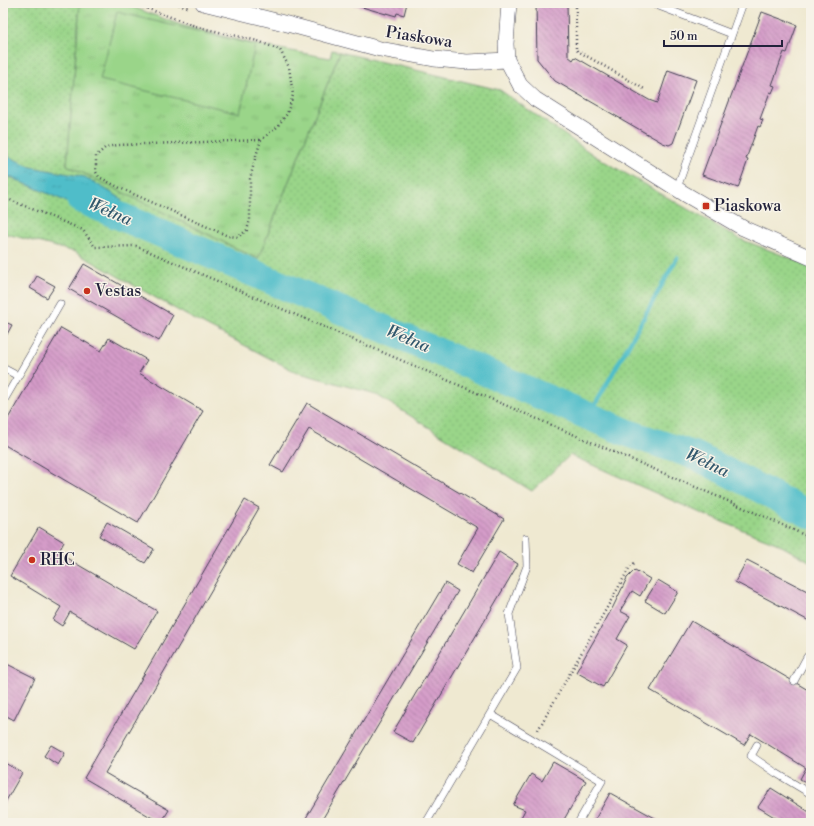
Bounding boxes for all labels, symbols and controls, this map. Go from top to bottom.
street label: Piaskowa [384,22,455,52]
scale bar [664,22,782,48]
text: 50 m [670,29,698,44]
water label: Wełna [85,193,136,231]
place label: Piaskowa [714,196,782,216]
marker: Piaskowa [701,201,711,211]
place label: Vestas [94,281,141,301]
marker: Vestas [82,286,92,296]
water label: Wełna [383,320,434,358]
water label: Wełna [682,443,733,483]
place label: RHC [40,550,75,570]
marker: RHC [27,555,37,565]

